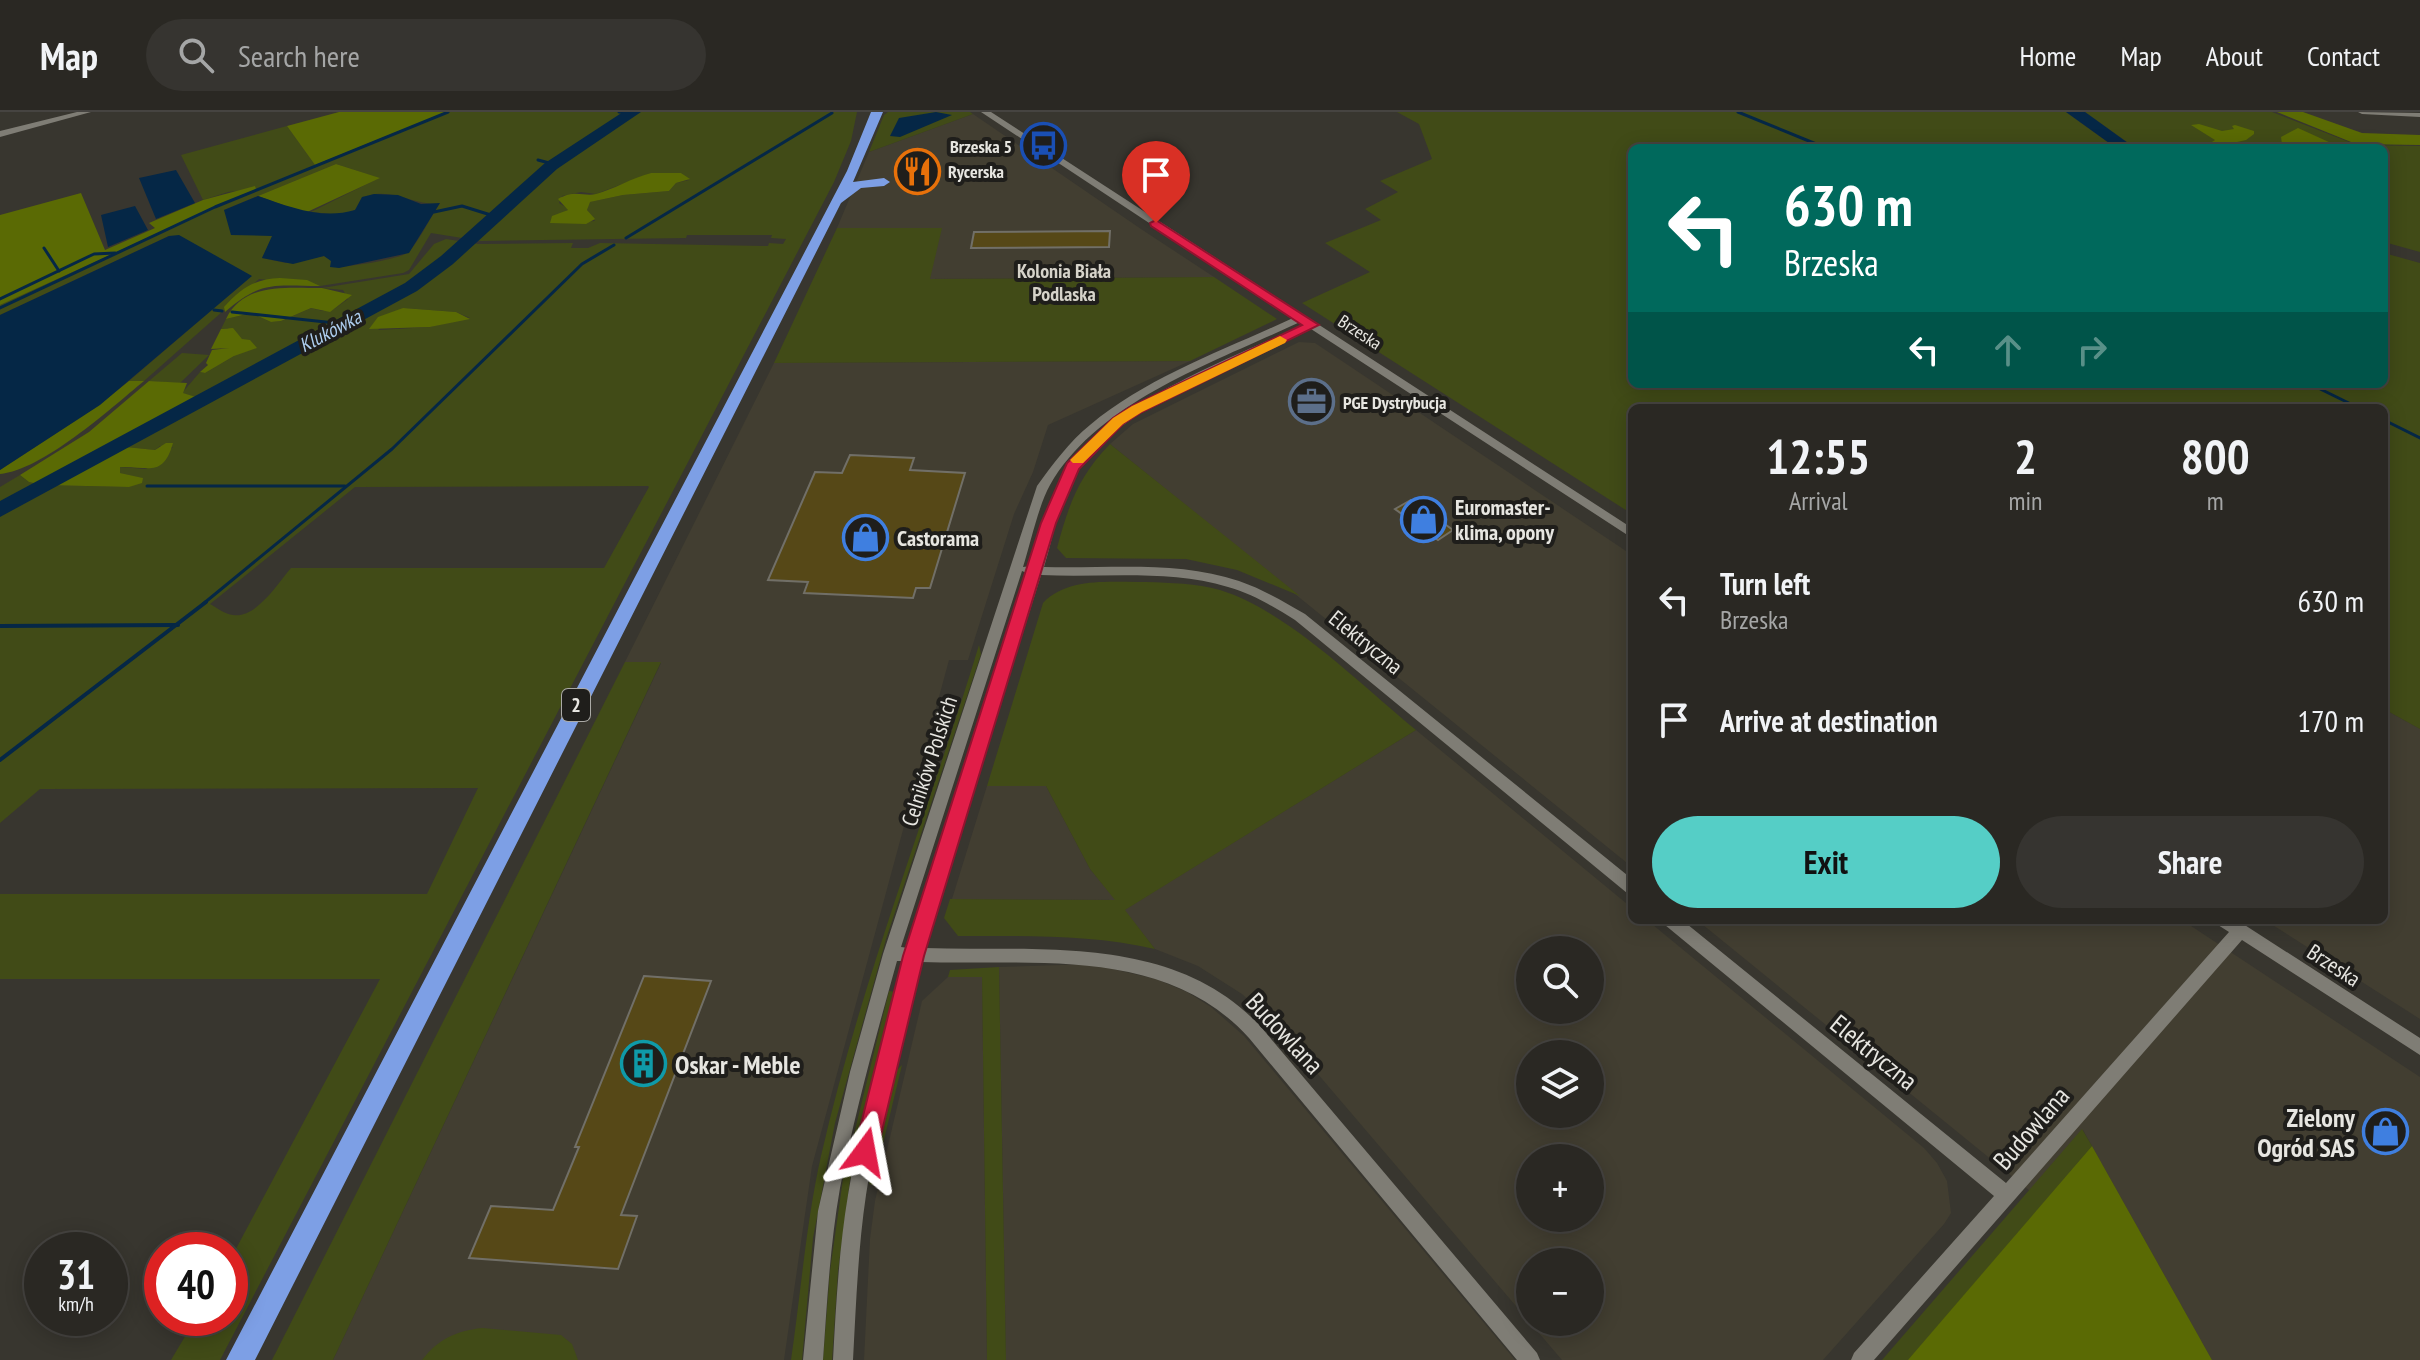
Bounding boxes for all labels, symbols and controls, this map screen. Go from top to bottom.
search box [146,19,706,91]
text: Map [40,31,98,80]
icon: search [174,33,218,77]
text: Search here [238,36,360,75]
text: Home [2020,37,2076,74]
text: Map [2120,37,2162,74]
text: About [2206,37,2263,74]
text: Contact [2307,37,2380,74]
bus stop icon: Brzeska 5 [1019,122,1067,170]
place label: Brzeska 5 [950,135,1012,158]
pin [1122,141,1190,223]
restaurant icon: Rycerska [893,147,941,195]
icon: arrive [1134,153,1178,197]
place label: Rycerska [948,160,1004,183]
text: 630 m [1784,169,1913,241]
icon: left [1652,176,1756,280]
text: Brzeska [1784,239,1879,286]
district label: Kolonia Biała Podlaska [1017,258,1111,307]
water label: Klukówka [294,303,366,358]
street label: Brzeska [1334,309,1386,355]
icon: left [1902,328,1946,372]
icon: ahead [1986,328,2030,372]
icon: right [2070,328,2114,372]
office icon: PGE Dystrybucja [1288,378,1336,426]
place label: PGE Dystrybucja [1343,391,1446,414]
text: 12:55 [1766,425,1870,487]
text: 2 [2014,425,2037,487]
text: 800 [2181,425,2250,487]
text: Arrival [1789,484,1848,517]
text: min [2008,484,2042,517]
text: m [2207,484,2224,517]
place label: Euromaster- klima, opony [1455,493,1555,546]
shop icon: Euromaster- klima, opony [1400,496,1448,544]
shop icon: Castorama [842,514,890,562]
place label: Castorama [897,524,979,552]
text: Turn left [1720,564,1810,603]
icon: left [1652,578,1696,622]
text: 630 m [2298,581,2364,620]
text: Brzeska [1720,603,1788,636]
street label: Elektryczna [1324,604,1408,680]
road number: 2 [562,689,590,721]
street label: Celników Polskich [895,692,963,830]
icon: arrive [1652,698,1696,742]
text: Arrive at destination [1720,701,1938,740]
text: 170 m [2298,701,2364,740]
button: Exit [1652,816,2000,908]
button: Share [2016,816,2364,908]
map controls [1516,936,1604,1336]
button: search [1516,936,1604,1024]
street label: Brzeska [2302,937,2366,993]
street label: Budowlana [1239,985,1331,1081]
street label: Elektryczna [1824,1007,1924,1097]
building icon: Oskar - Meble [620,1040,668,1088]
button: layers [1516,1040,1604,1128]
place label: Oskar - Meble [675,1048,801,1081]
street label: Budowlana [1986,1080,2076,1176]
place label: Zielony Ogród SAS [2257,1101,2356,1164]
shop icon: Zielony Ogród SAS [2362,1108,2410,1156]
position arrow [823,1110,907,1194]
button: + [1516,1144,1604,1232]
speed limit sign: 40 [144,1232,248,1336]
text: 31 [57,1248,95,1300]
button: − [1516,1248,1604,1336]
text: km/h [58,1291,94,1317]

